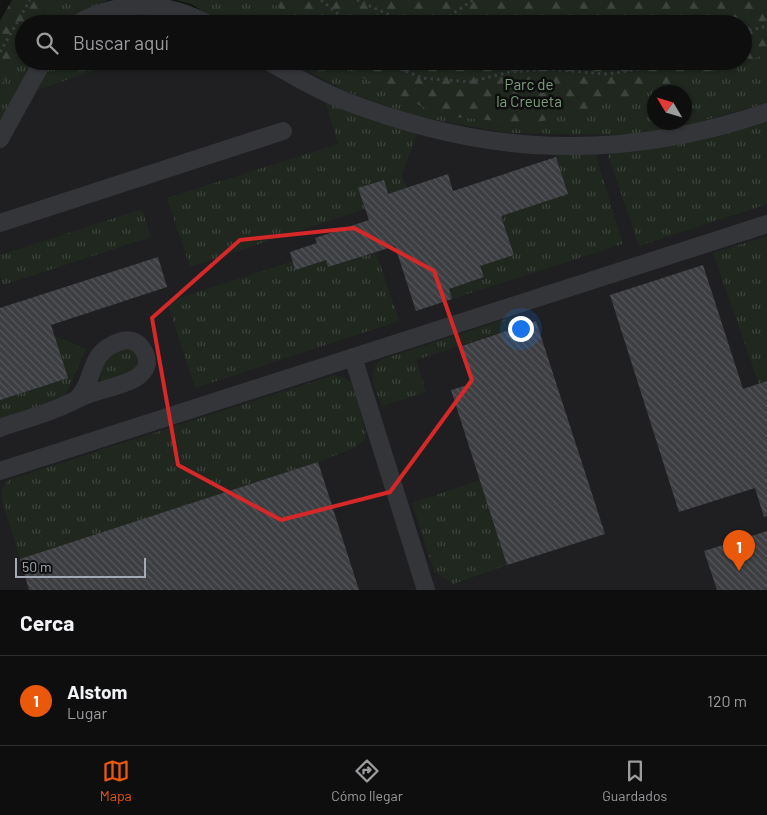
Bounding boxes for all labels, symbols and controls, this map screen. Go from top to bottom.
search box [15,15,752,70]
icon: search [33,29,61,57]
text: Buscar aquí [73,31,169,54]
park label: Parc de la Creueta [496,75,562,110]
north arrow [647,85,692,130]
your location [508,316,534,342]
pin: 1 [723,530,755,571]
scale bar [15,555,146,578]
text: 50 m [22,558,51,575]
text: Cerca [20,610,74,635]
text: Alstom [67,680,127,703]
text: 1 [33,691,39,710]
text: 120 m [707,691,747,710]
text: Lugar [67,703,107,722]
tab: Mapa [100,757,132,804]
tab: Cómo llegar [331,757,403,804]
tab: Guardados [602,757,667,804]

